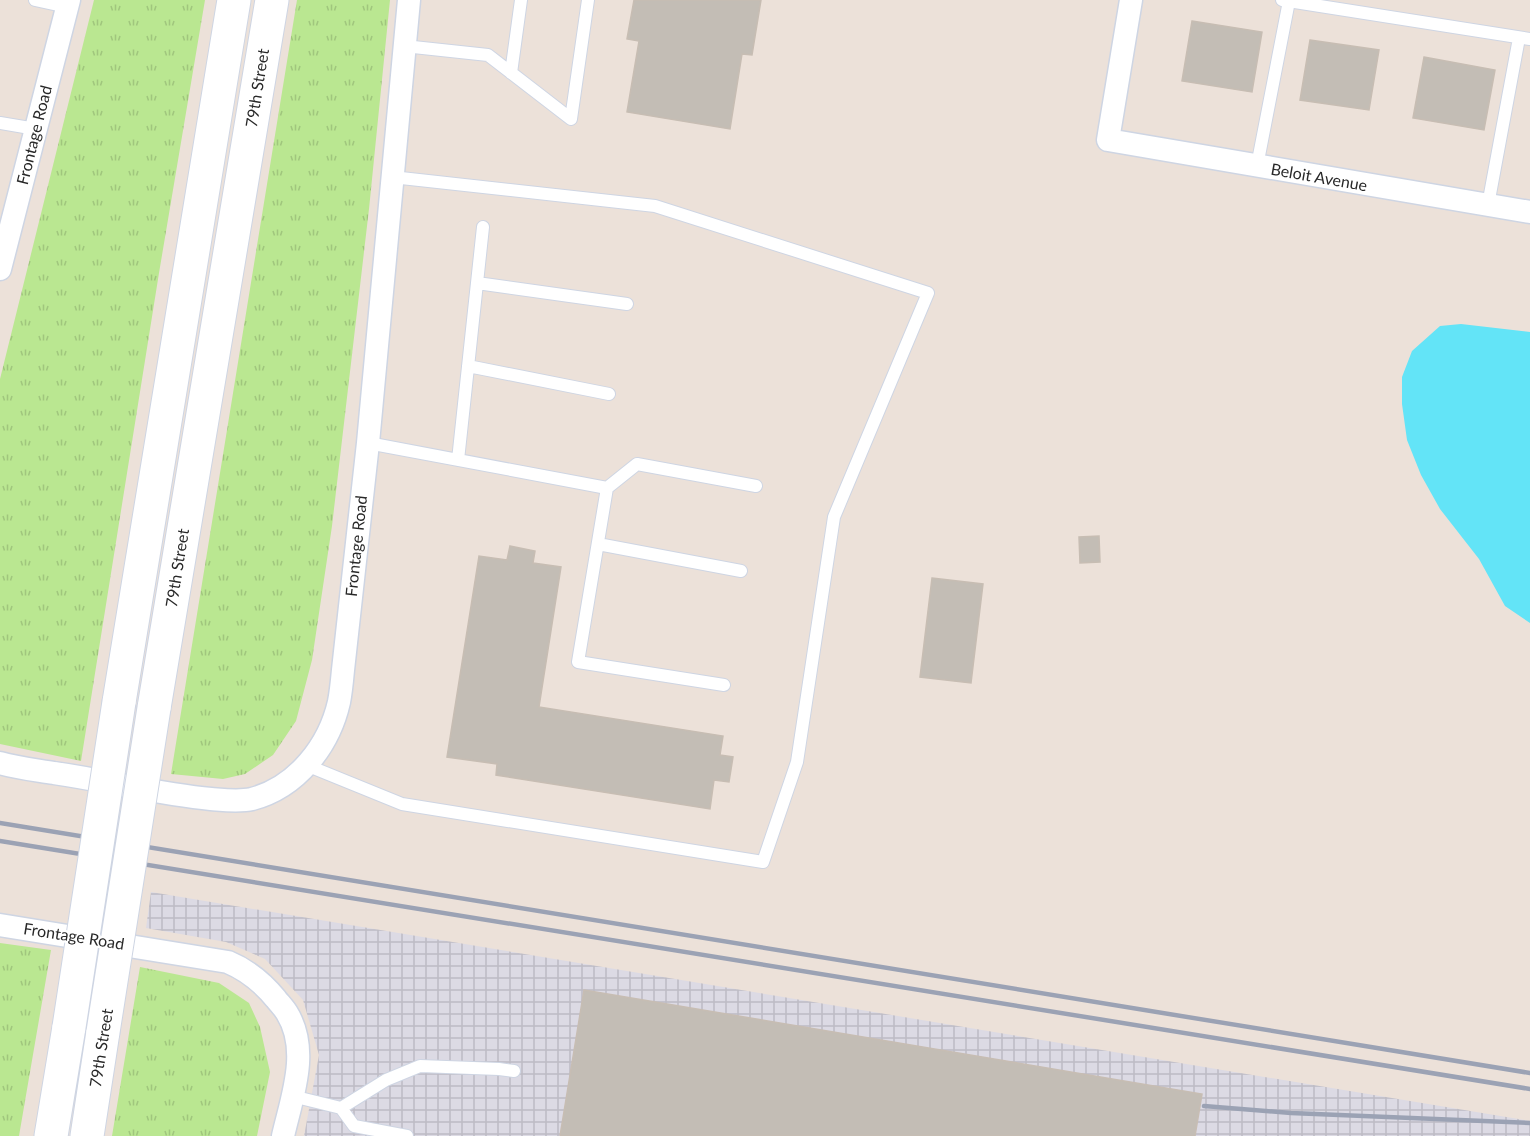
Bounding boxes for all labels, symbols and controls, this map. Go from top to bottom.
street label: 79th Street [241,47,272,129]
street label: Frontage Road [12,83,55,186]
street label: Beloit Avenue [1269,159,1369,194]
street label: Frontage Road [341,494,370,597]
street label: 79th Street [161,527,192,609]
street label: Frontage Road [22,918,126,953]
street label: 79th Street [85,1007,116,1089]

